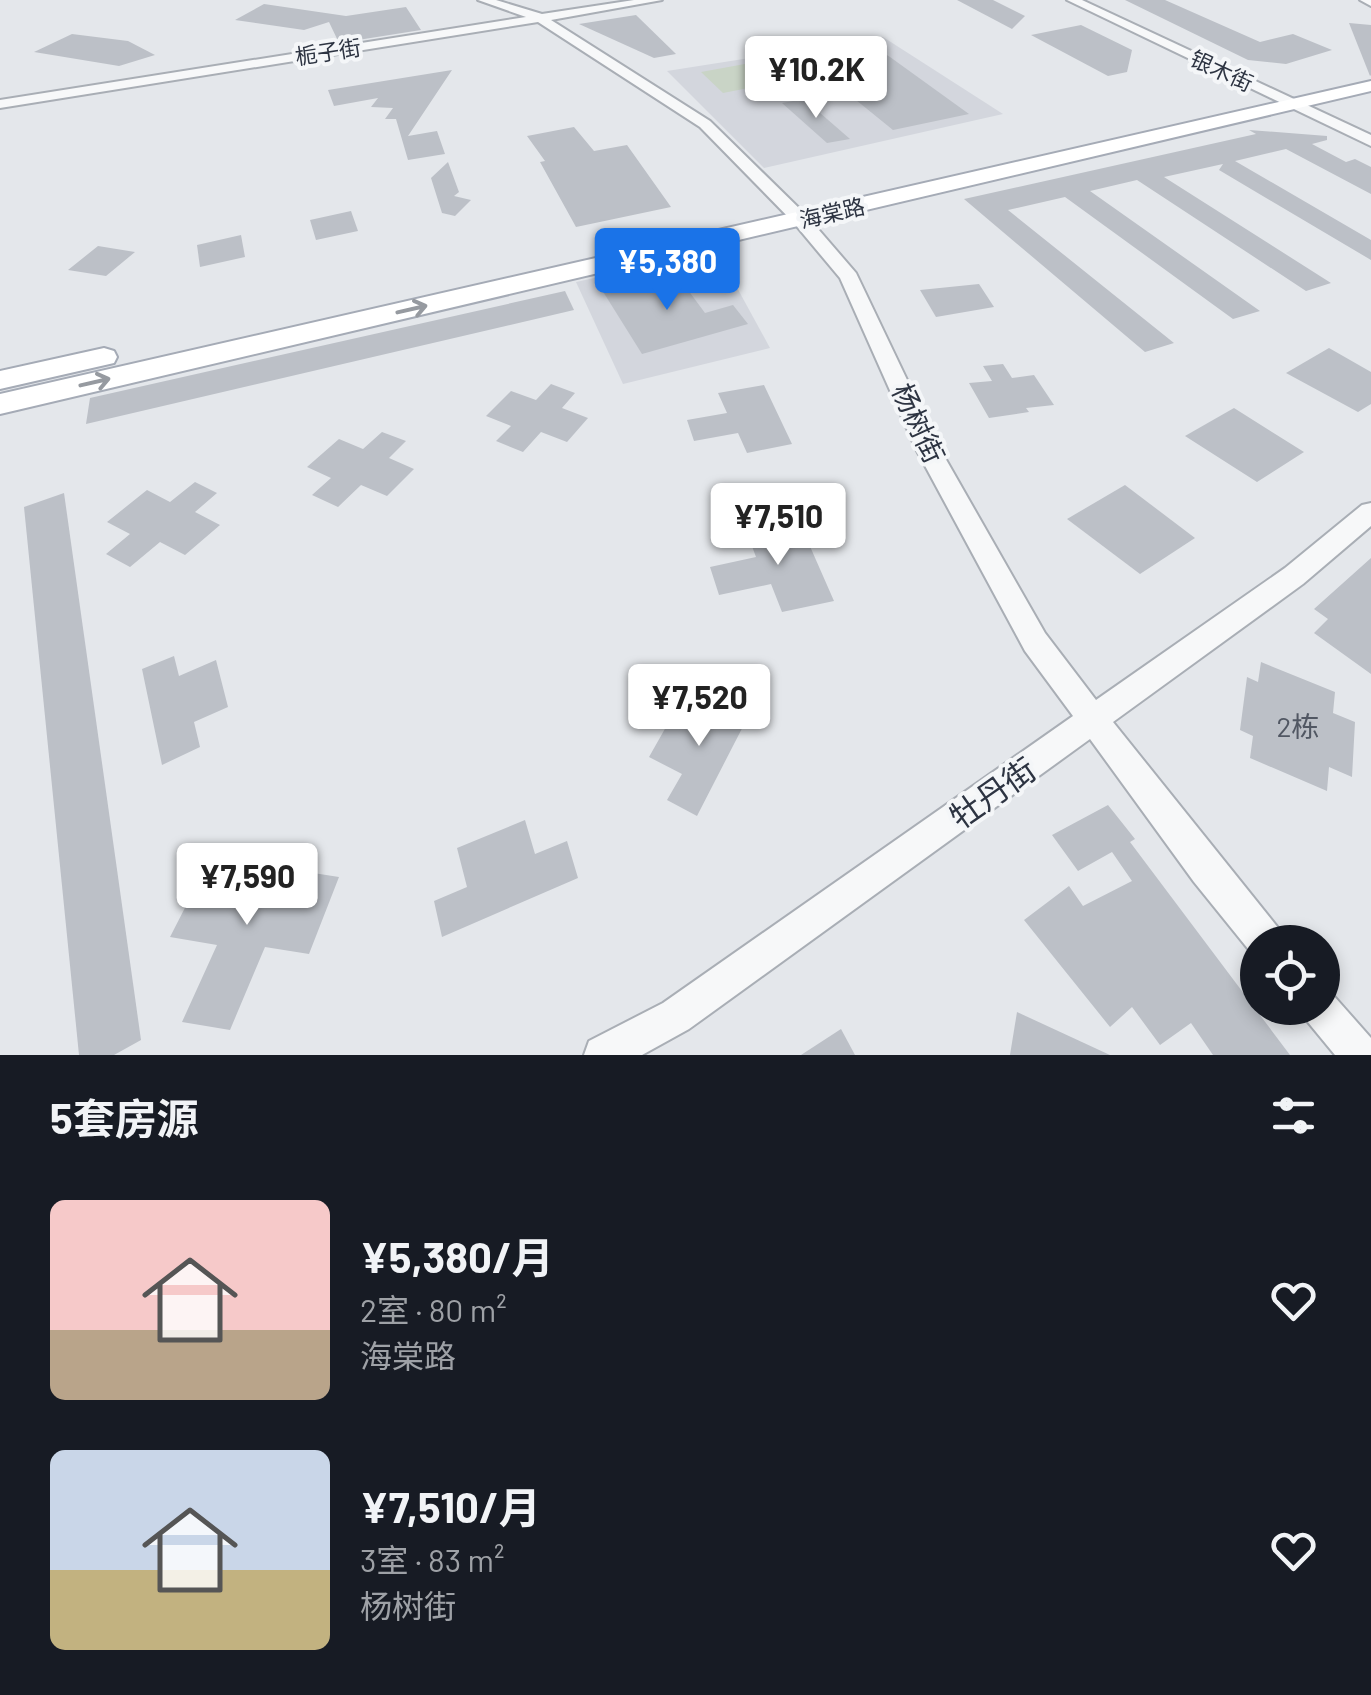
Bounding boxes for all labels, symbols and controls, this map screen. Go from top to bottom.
street label: 栀子街 [293,33,363,69]
pin: ¥10.2K [735,36,897,121]
street label: 银木街 [1187,44,1257,96]
text: ¥10.2K [767,49,865,87]
street label: 海棠路 [797,192,867,232]
pin: ¥5,380 [586,228,748,313]
text: ¥5,380 [617,241,717,279]
one-way arrow [395,299,427,317]
one-way arrow [78,372,110,390]
street label: 杨树街 [886,378,952,468]
pin: ¥7,510 [697,483,859,568]
text: ¥7,510 [733,496,823,534]
pin: ¥7,520 [618,664,780,749]
text: ¥7,520 [650,677,748,715]
house number: 2栋 [1276,709,1320,743]
street label: 牡丹街 [942,749,1042,835]
pin: ¥7,590 [166,843,328,928]
text: ¥7,590 [199,856,295,894]
map controls [1240,925,1340,1025]
button: locate [1240,925,1340,1025]
icon: filters [1266,1088,1321,1143]
text: 5套房源 [50,1092,199,1142]
text: ¥5,380/月 [360,1231,554,1281]
icon: home [130,1240,250,1360]
icon: heart [1266,1273,1321,1328]
text: 2室 · 80 m² [360,1290,507,1328]
text: 海棠路 [360,1336,456,1374]
text: ¥7,510/月 [360,1481,541,1531]
icon: home [130,1490,250,1610]
icon: heart [1266,1523,1321,1578]
text: 3室 · 83 m² [360,1540,504,1578]
text: 杨树街 [360,1586,456,1624]

